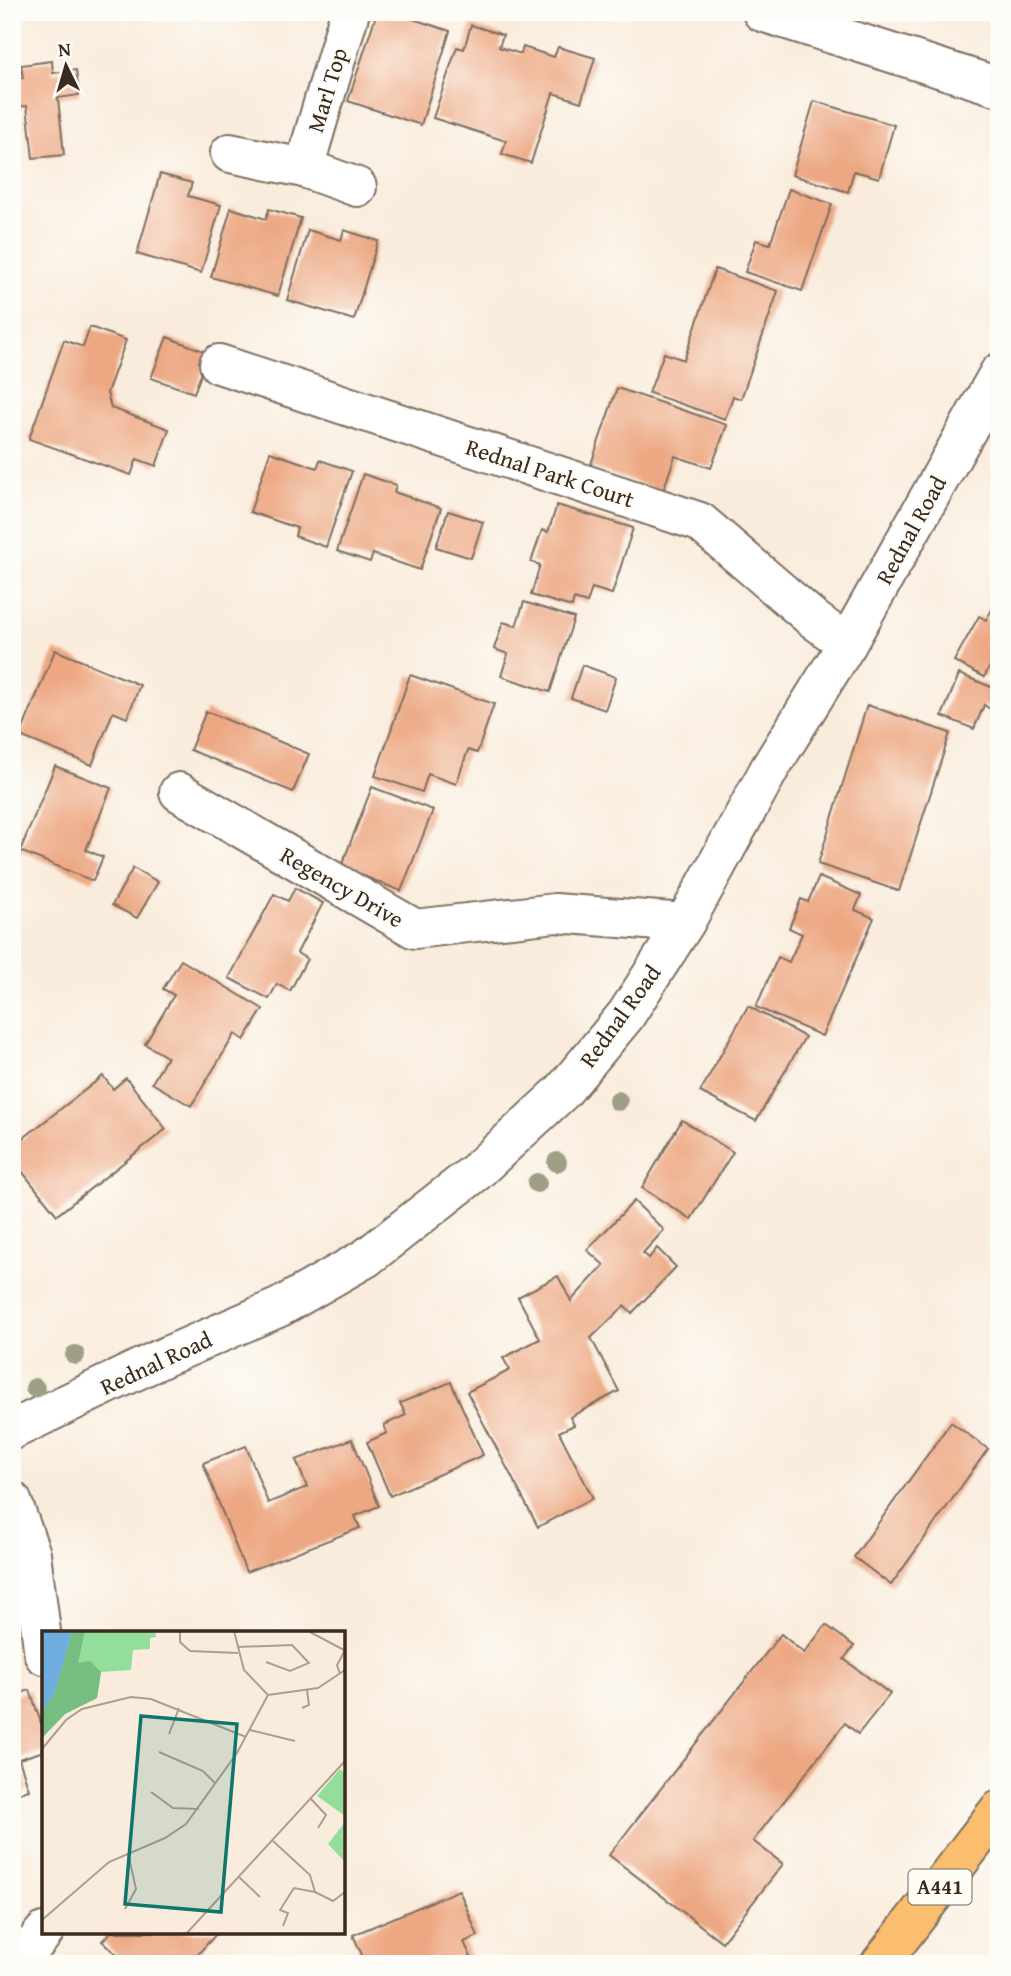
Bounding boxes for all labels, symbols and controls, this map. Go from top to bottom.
north arrow [32,32,102,102]
text: N [57,35,72,64]
street label: Marl Top [298,43,355,136]
street label: Rednal Park Court [462,430,639,515]
street label: Rednal Road [867,469,954,590]
street label: Regency Drive [274,838,410,935]
street label: Rednal Road [571,957,669,1074]
street label: Rednal Road [95,1322,218,1403]
inset map [42,1631,345,1934]
road number: A441 [908,1870,972,1904]

